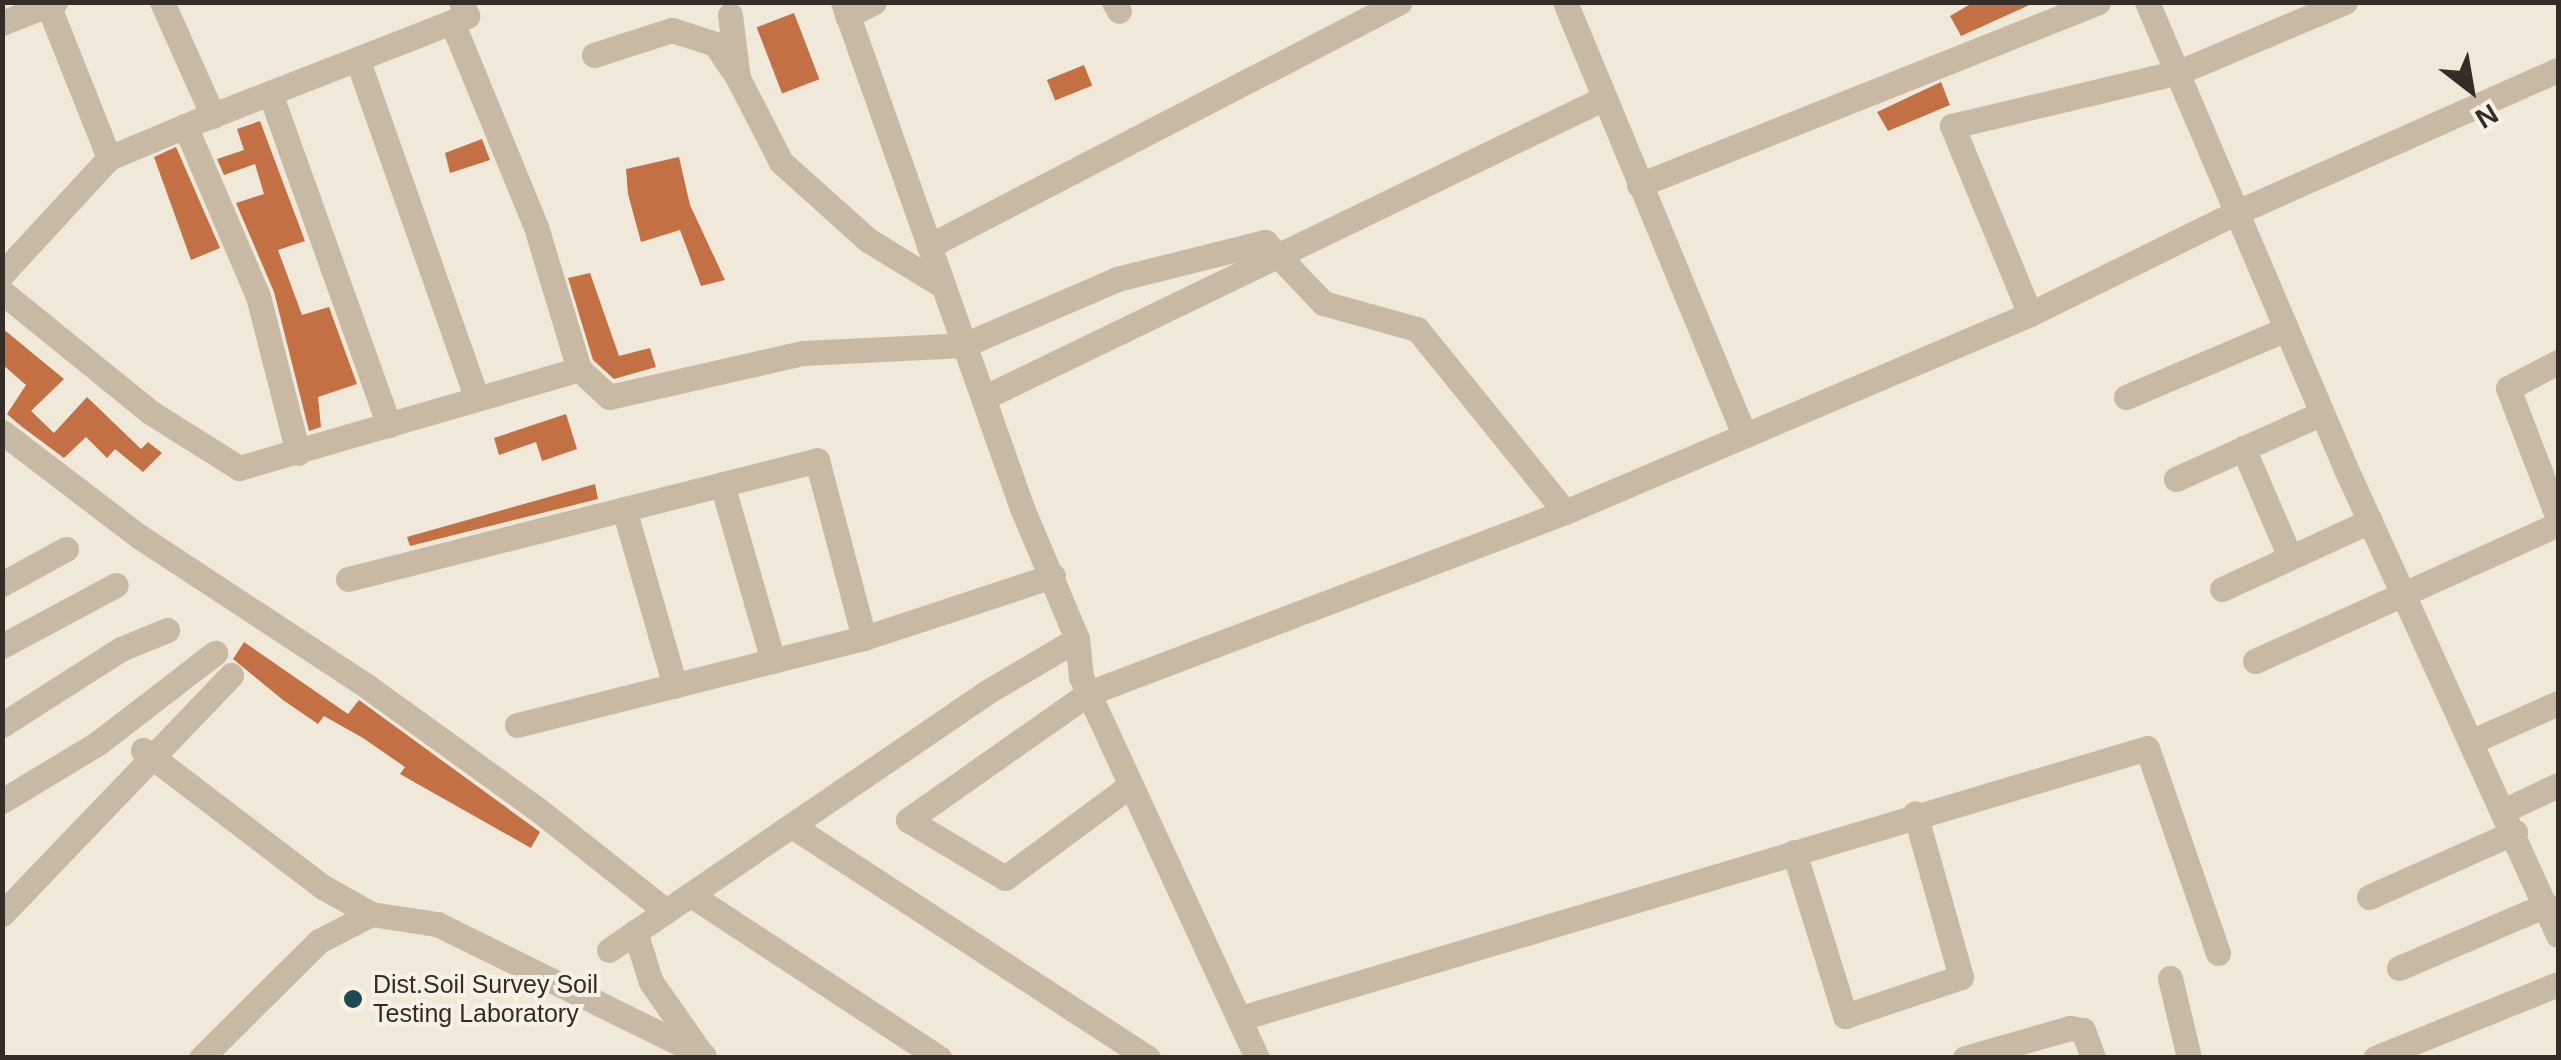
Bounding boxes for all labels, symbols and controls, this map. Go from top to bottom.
north arrow [2421,40,2521,140]
text: N [2470,98,2503,135]
place label: Dist.Soil Survey Soil Testing Laboratory [373,970,598,1029]
marker: Dist.Soil Survey Soil Testing Laboratory [342,988,364,1010]

